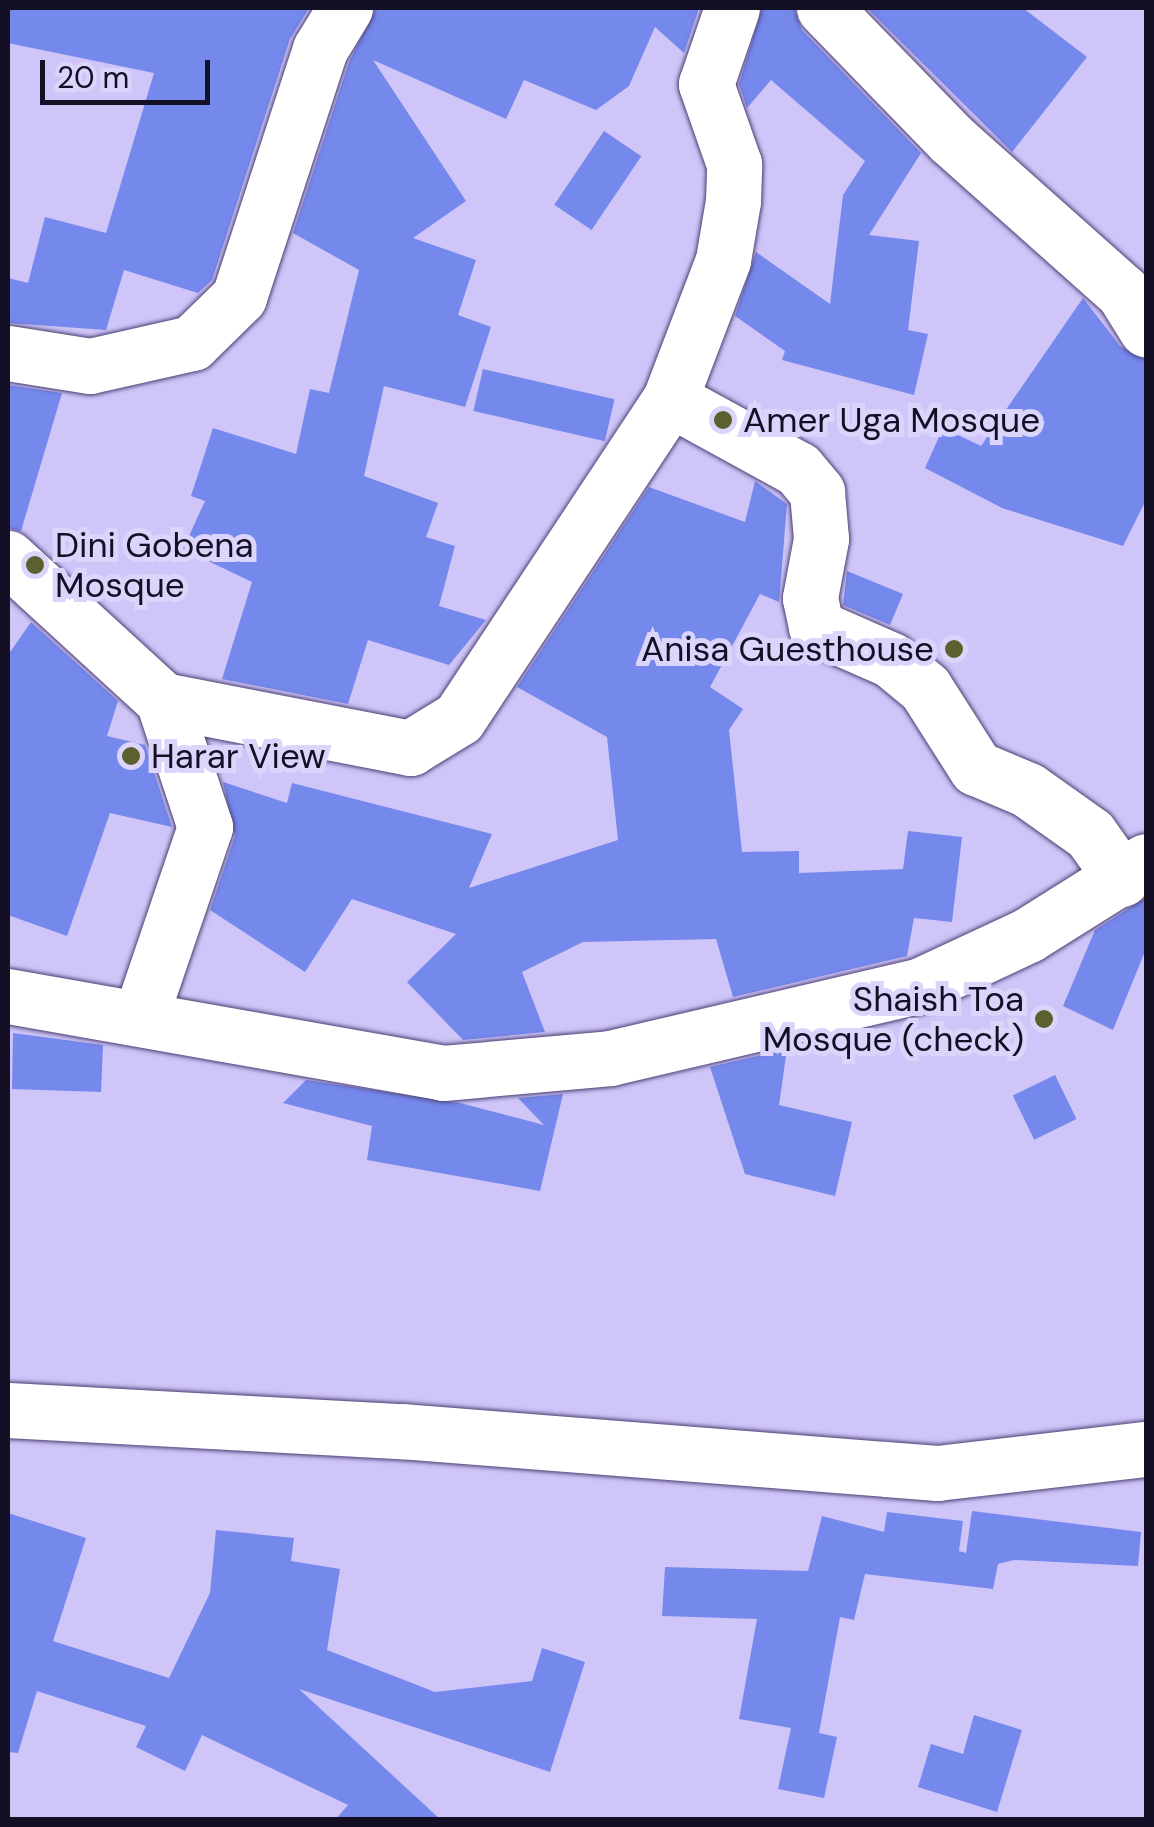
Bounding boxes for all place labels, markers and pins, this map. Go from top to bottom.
place label: Amer Uga Mosque [743,399,1040,441]
marker: Amer Uga Mosque [712,409,734,431]
place label: Dini Gobena Mosque [55,524,253,606]
marker: Dini Gobena Mosque [24,554,46,576]
place label: Anisa Guesthouse [641,628,934,670]
marker: Anisa Guesthouse [943,638,965,660]
place label: Harar View [151,735,326,777]
marker: Harar View [120,745,142,767]
place label: Shaish Toa Mosque (check) [763,978,1024,1060]
marker: Shaish Toa Mosque (check) [1033,1008,1055,1030]

